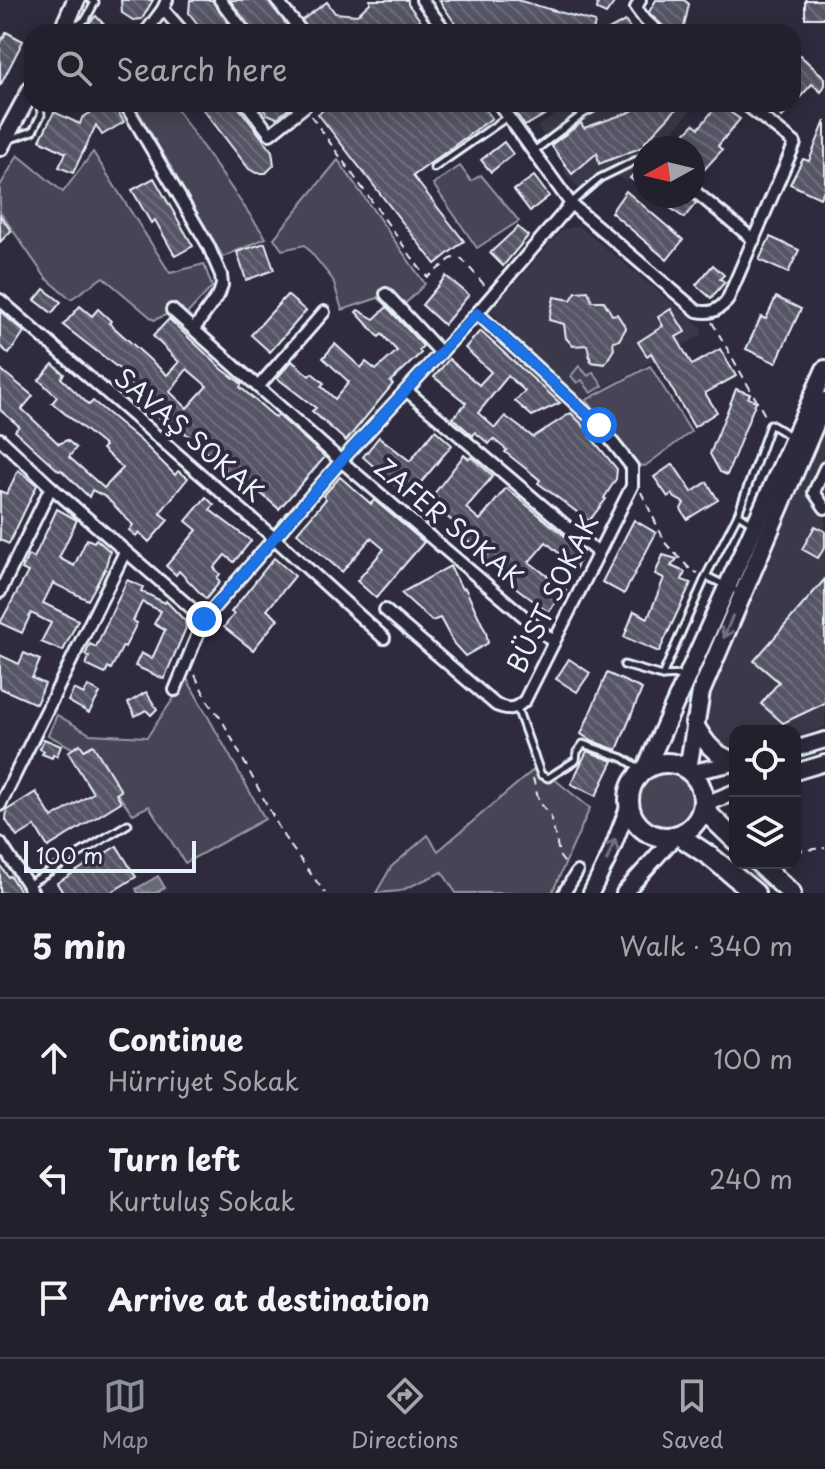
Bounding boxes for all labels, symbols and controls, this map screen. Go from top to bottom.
search box [24,24,801,112]
icon: search [52,46,96,90]
text: Search here [116,46,288,91]
north arrow [633,136,705,208]
street label: SAVAŞ SOKAK [106,357,274,510]
route start [581,407,617,443]
street label: ZAFER SOKAK [367,448,533,596]
street label: BÜST SOKAK [496,507,607,679]
route end [186,601,222,637]
one-way arrow [720,614,734,639]
map controls [729,725,801,869]
button: locate [729,725,801,797]
button: layers [729,797,801,869]
scale bar [24,837,196,873]
text: 100 m [36,838,103,871]
one-way arrow [605,838,620,863]
text: 5 min [32,919,126,971]
text: Walk · 340 m [620,926,793,965]
text: Continue [108,1016,243,1061]
icon: ahead [32,1036,76,1080]
text: 100 m [713,1039,793,1078]
text: Hürriyet Sokak [108,1061,299,1100]
text: Turn left [108,1136,240,1181]
icon: left [32,1156,76,1200]
text: 240 m [709,1159,793,1198]
text: Kurtuluş Sokak [108,1181,295,1220]
icon: arrive [32,1276,76,1320]
text: Arrive at destination [108,1276,430,1321]
tab: Map [101,1374,148,1455]
tab: Directions [351,1374,458,1455]
tab: Saved [661,1374,724,1455]

